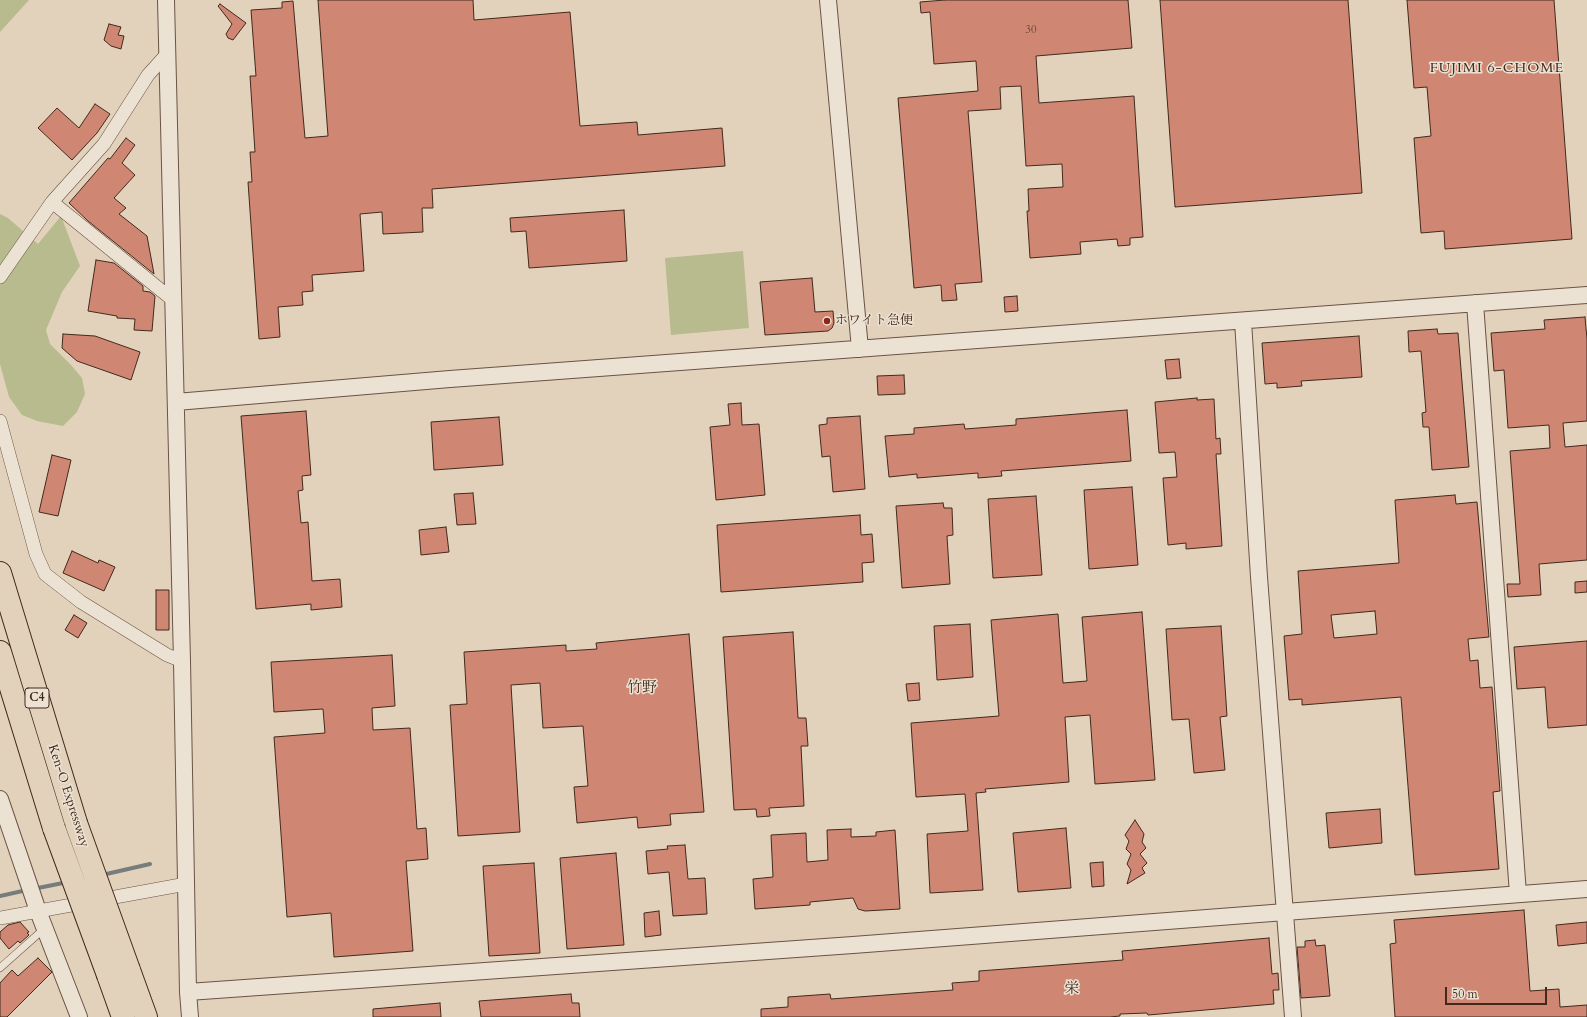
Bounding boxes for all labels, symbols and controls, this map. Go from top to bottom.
house number: 30 [1025,23,1037,37]
district label: FUJIMI 6-CHOME [1430,61,1564,77]
place label: ホワイト急便 [835,313,913,329]
marker: ホワイト急便 [822,316,832,326]
district label: 竹野 [627,680,657,698]
road number: C4 [25,688,49,708]
street label: Ken-O Expressway [44,743,92,849]
scale bar [1447,979,1549,1005]
district label: 栄 [1065,981,1079,999]
text: 50 m [1452,986,1478,1002]

